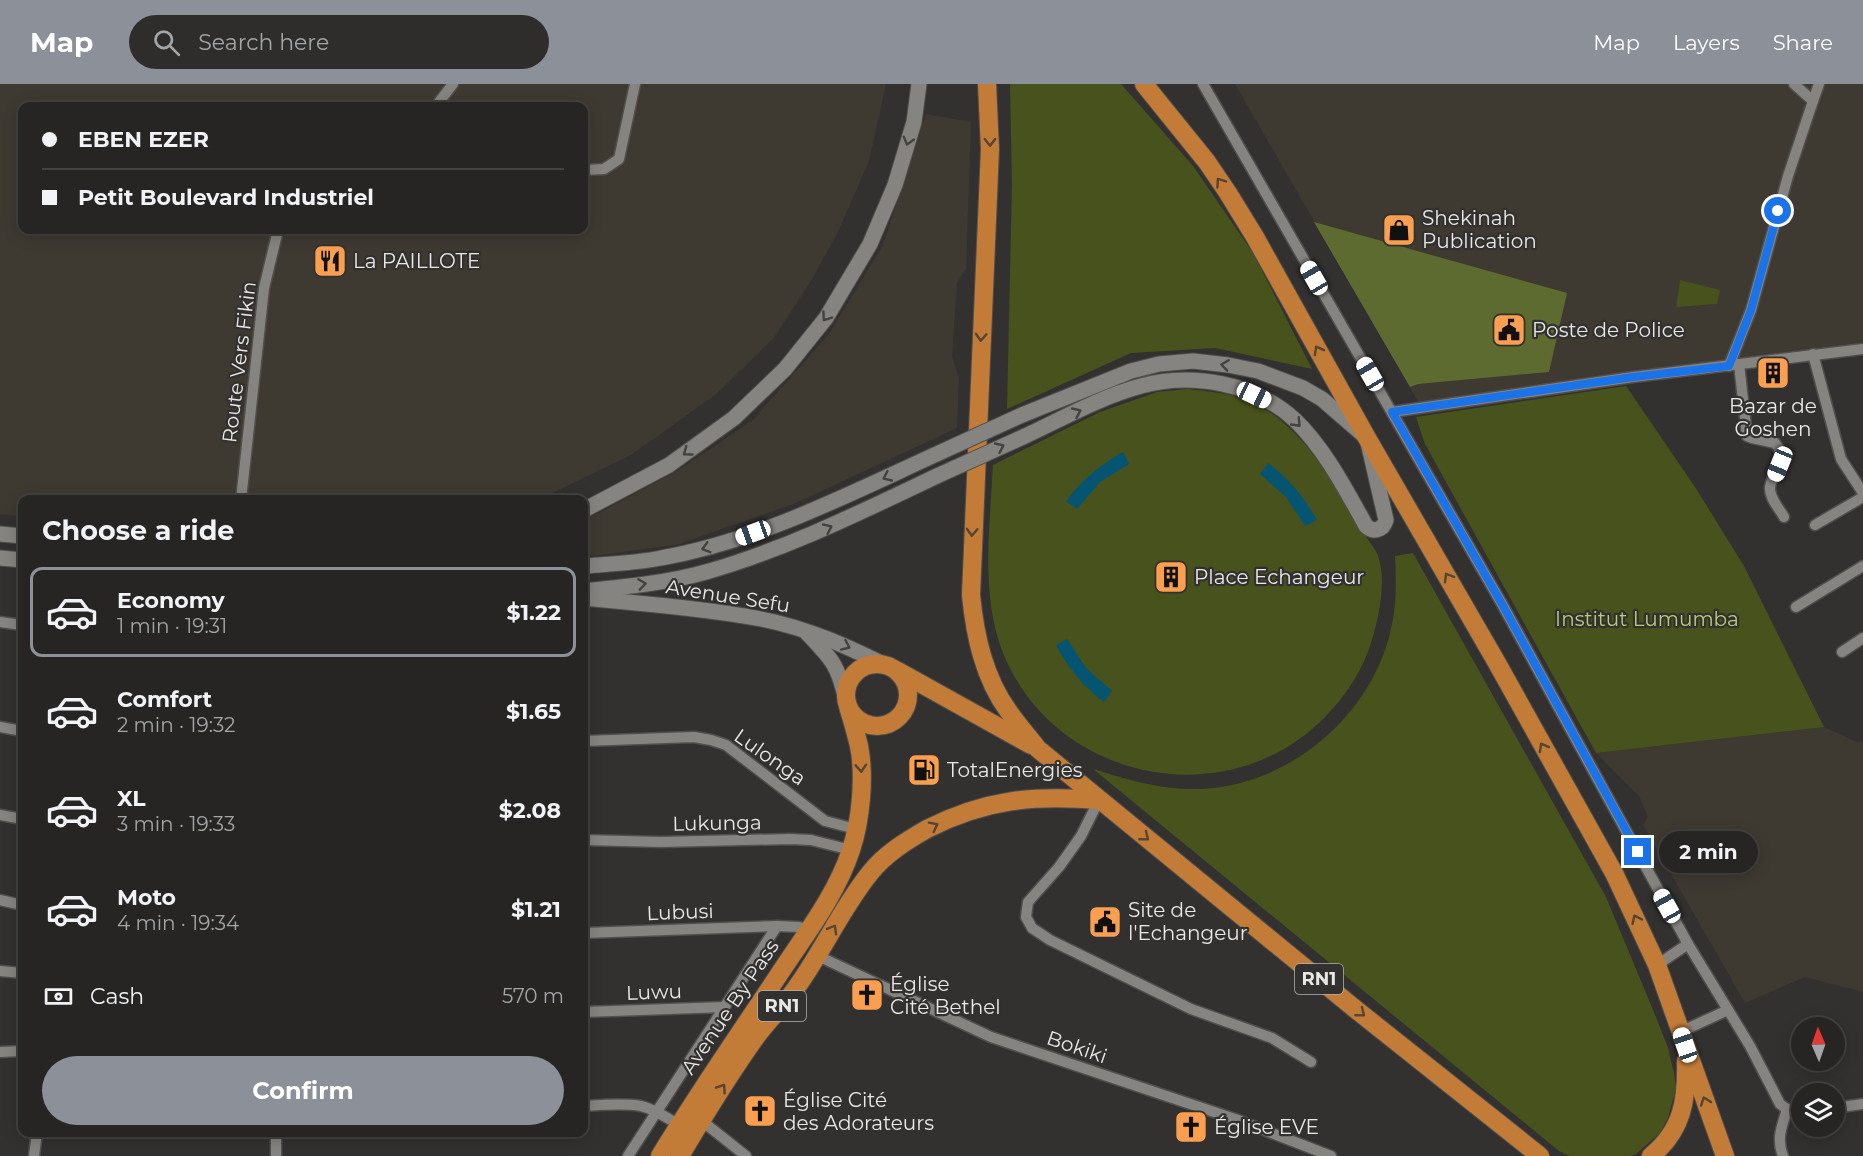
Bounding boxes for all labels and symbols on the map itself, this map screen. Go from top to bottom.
one-way arrow [903,135,915,146]
one-way arrow [984,138,996,147]
one-way arrow [1216,177,1227,188]
route start [1764,197,1791,224]
place label: Shekinah Publication [1422,206,1537,253]
shop icon: Shekinah Publication [1381,212,1417,248]
restaurant icon: La PAILLOTE [312,243,348,279]
place label: La PAILLOTE [353,249,480,273]
car [1297,258,1331,298]
street label: Route Vers Fikin [217,280,261,444]
one-way arrow [822,310,833,321]
public building icon: Poste de Police [1491,312,1527,348]
place label: Poste de Police [1532,318,1685,342]
one-way arrow [975,333,988,342]
one-way arrow [1314,346,1325,357]
car [1353,354,1387,394]
building icon: Bazar de Goshen [1755,355,1791,391]
one-way arrow [1220,359,1230,371]
car [1234,379,1274,411]
place label: Bazar de Goshen [1729,394,1817,441]
one-way arrow [1070,408,1081,420]
one-way arrow [1289,416,1300,427]
one-way arrow [994,443,1005,455]
car [1765,444,1795,484]
one-way arrow [682,445,693,456]
one-way arrow [883,469,894,481]
car [733,518,773,548]
one-way arrow [821,523,832,535]
one-way arrow [966,528,979,537]
one-way arrow [701,541,712,553]
building icon: Place Echangeur [1153,559,1189,595]
place label: Place Echangeur [1194,565,1364,589]
one-way arrow [1443,573,1455,583]
street label: Avenue Sefu [664,574,792,618]
one-way arrow [637,578,646,591]
park label: Institut Lumumba [1555,607,1739,631]
one-way arrow [840,639,851,651]
street label: Lulonga [730,724,810,790]
one-way arrow [1539,743,1550,753]
fuel station icon: TotalEnergies [906,752,942,788]
place label: TotalEnergies [947,758,1083,782]
one-way arrow [854,763,867,772]
street label: Lukunga [672,810,762,836]
one-way arrow [928,822,938,833]
one-way arrow [1138,830,1149,841]
callout: 2 min [1659,831,1758,873]
route end [1624,838,1651,865]
car [1650,886,1684,926]
place label: Site de l'Echangeur [1128,898,1248,945]
street label: Lubusi [646,899,714,925]
public building icon: Site de l'Echangeur [1087,904,1123,940]
one-way arrow [1631,914,1643,925]
one-way arrow [826,925,838,935]
street label: Avenue By Pass [676,935,784,1079]
road number: RN1 [1295,964,1343,994]
place label: Église Cité Bethel [890,972,1001,1019]
church icon: Église Cité Bethel [849,977,885,1013]
street label: Luwu [626,979,682,1005]
road number: RN1 [758,991,806,1021]
one-way arrow [1354,1006,1365,1017]
north arrow [1791,1017,1845,1071]
car [1671,1025,1699,1065]
street label: Bokiki [1044,1026,1110,1068]
one-way arrow [714,1084,725,1095]
place label: Église Cité des Adorateurs [783,1088,934,1135]
church icon: Église Cité des Adorateurs [742,1093,778,1129]
one-way arrow [1700,1096,1712,1107]
church icon: Église EVE [1173,1109,1209,1145]
place label: Église EVE [1214,1115,1319,1139]

